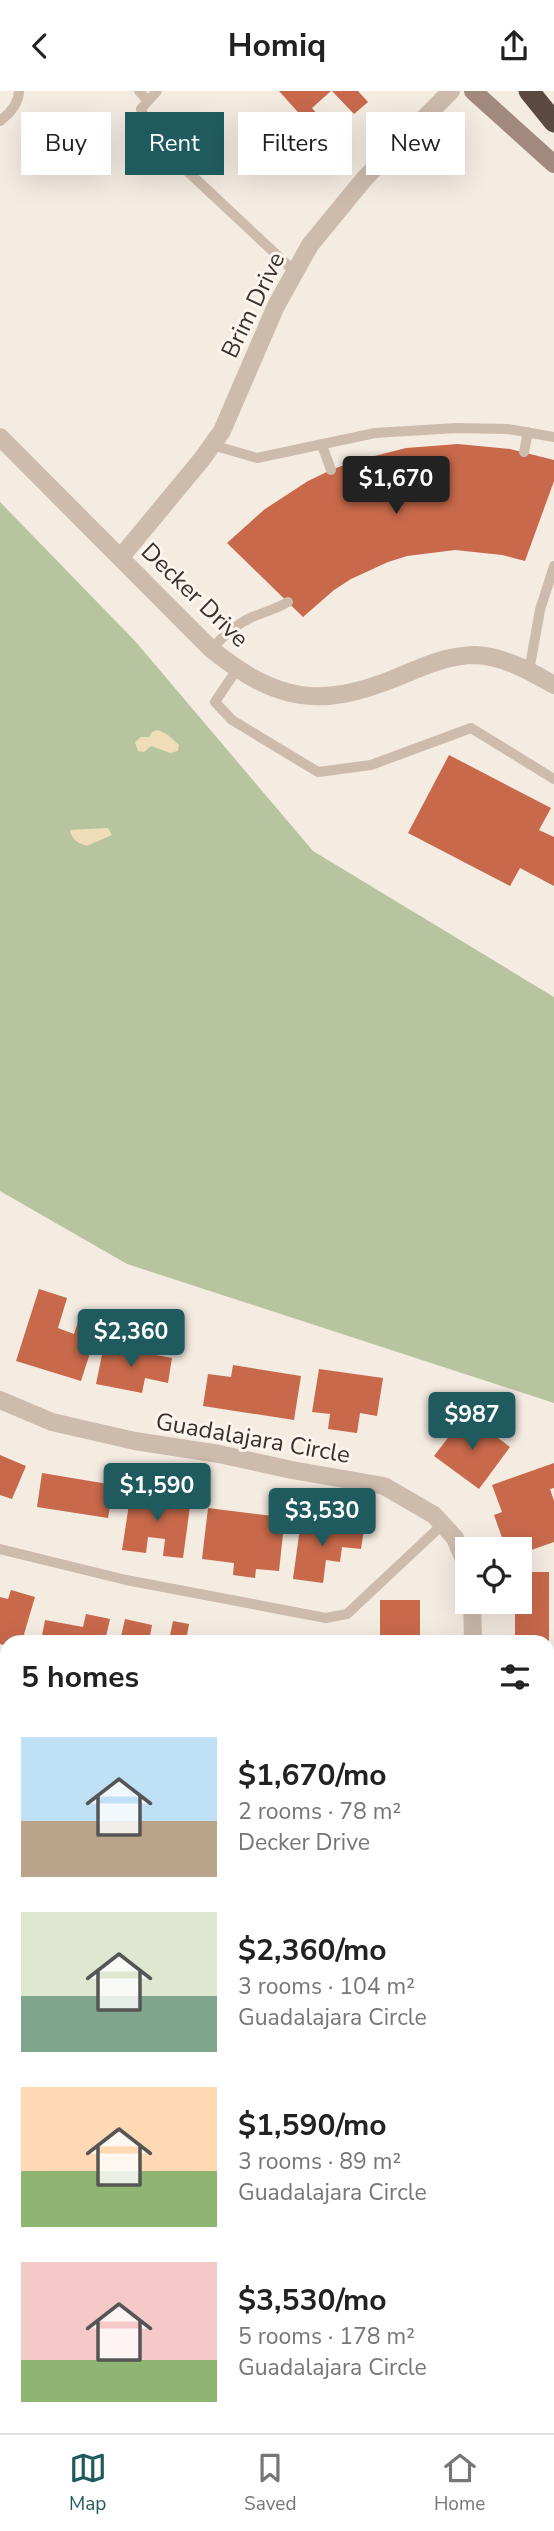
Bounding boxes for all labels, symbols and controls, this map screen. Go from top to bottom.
text: Homiq [228,24,326,67]
icon: back [21,27,59,65]
icon: share [495,27,533,65]
chip: Buy [21,112,111,175]
chip: Rent [125,112,224,175]
chip: Filters [238,112,352,175]
chip: New [366,112,465,175]
street label: Brim Drive [214,247,292,363]
pin: $1,670 [339,457,453,516]
text: $1,670 [359,463,433,494]
street label: Decker Drive [134,536,256,654]
pin: $2,360 [74,1309,188,1369]
text: $2,360 [94,1316,168,1347]
pin: $987 [431,1393,513,1452]
text: $987 [444,1399,500,1430]
street label: Guadalajara Circle [153,1405,353,1471]
pin: $1,590 [100,1463,214,1523]
text: $1,590 [120,1470,194,1501]
pin: $3,530 [265,1489,379,1548]
text: $3,530 [285,1495,359,1526]
map controls [455,1537,532,1614]
button: locate [455,1537,532,1614]
text: 5 homes [21,1657,139,1698]
icon: filters [496,1658,534,1696]
text: $1,670/mo [238,1755,387,1796]
icon: home [77,1765,161,1849]
text: 2 rooms · 78 m² [238,1796,401,1827]
text: Decker Drive [238,1827,370,1858]
text: $2,360/mo [238,1930,387,1971]
icon: home [77,1940,161,2024]
text: 3 rooms · 104 m² [238,1971,415,2002]
text: Guadalajara Circle [238,2002,427,2033]
text: $1,590/mo [238,2105,387,2146]
icon: home [77,2115,161,2199]
text: 3 rooms · 89 m² [238,2146,401,2177]
text: Guadalajara Circle [238,2177,427,2208]
text: $3,530/mo [238,2280,387,2321]
icon: home [77,2290,161,2374]
text: 5 rooms · 178 m² [238,2321,415,2352]
text: Guadalajara Circle [238,2352,427,2383]
tab: Map [69,2449,107,2517]
tab: Saved [244,2449,297,2517]
tab: Home [434,2449,485,2517]

